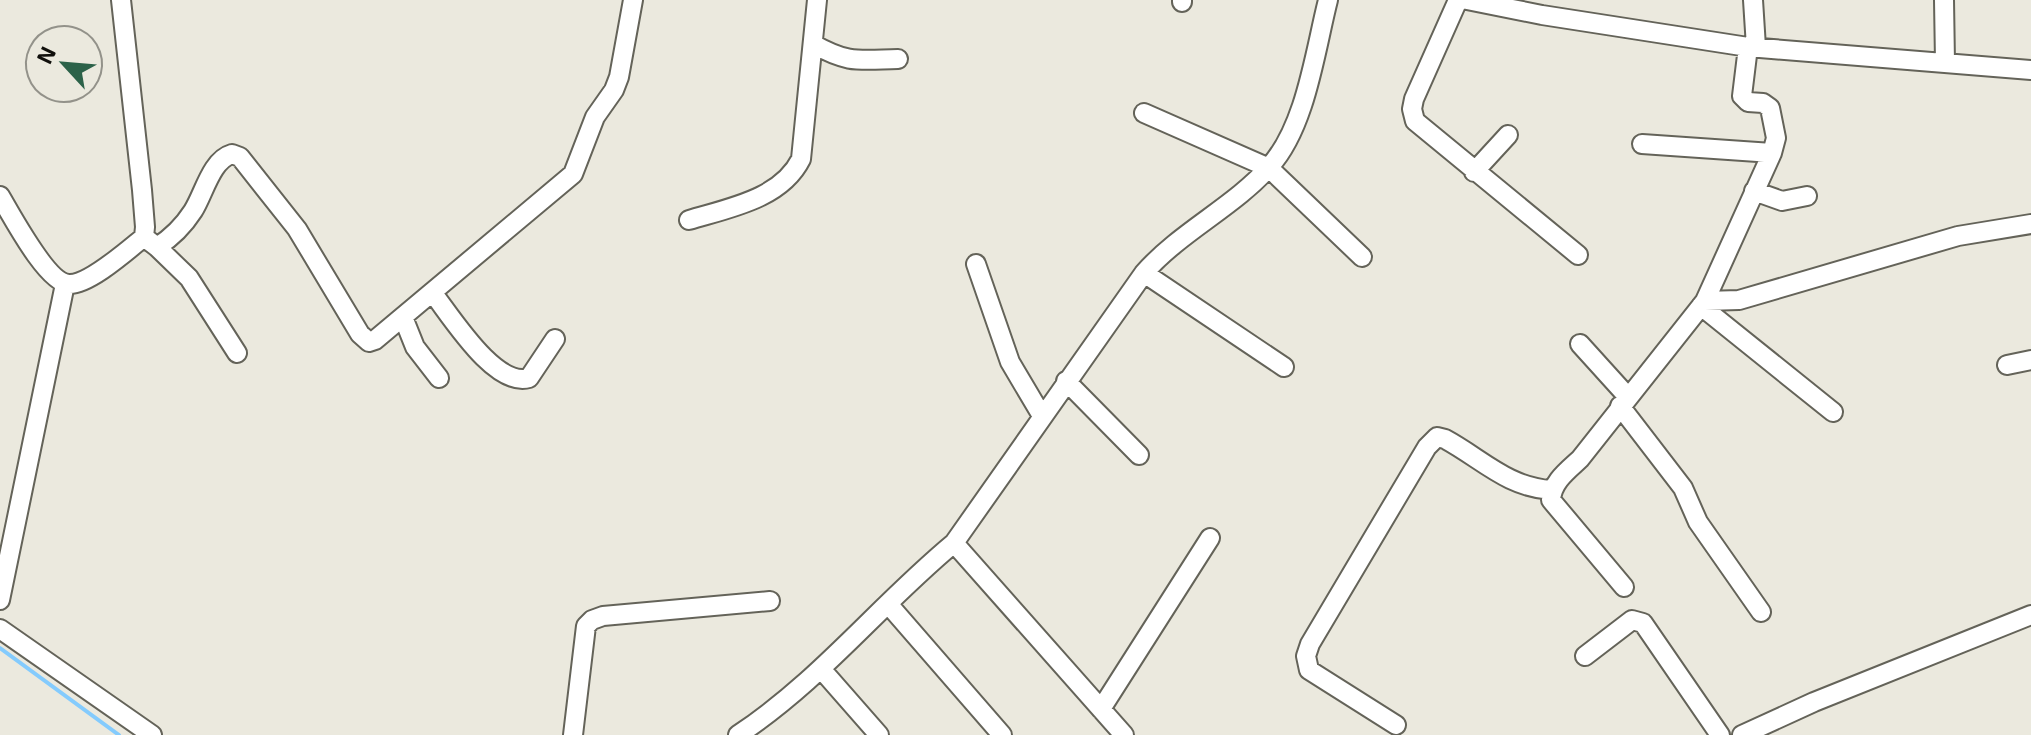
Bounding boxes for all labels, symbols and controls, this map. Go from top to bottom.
north arrow [24,24,104,104]
text: N [30,42,60,68]

